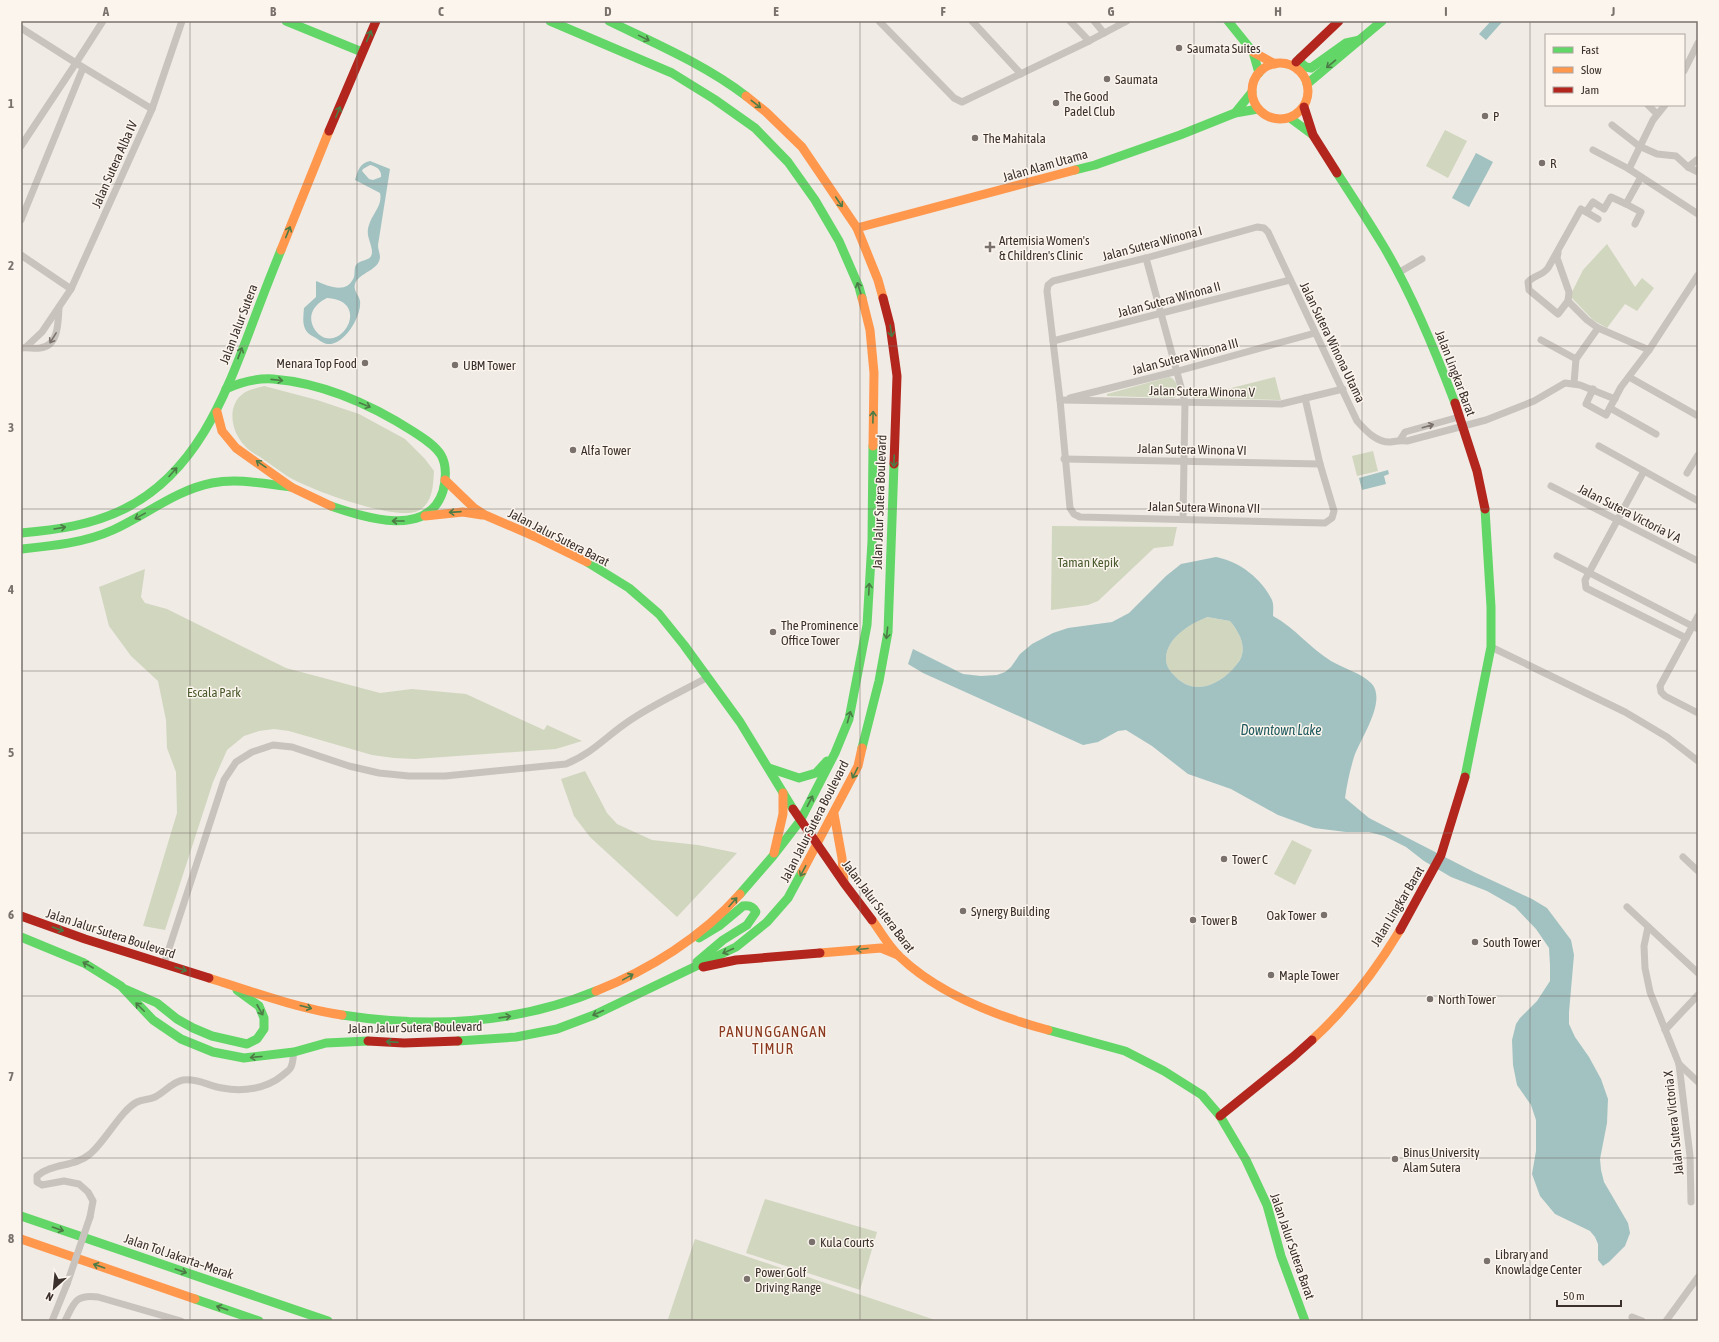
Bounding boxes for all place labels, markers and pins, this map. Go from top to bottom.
place label: Saumata Suites [1187,41,1261,56]
marker: Saumata Suites [1174,43,1184,53]
place label: Saumata [1115,72,1158,87]
marker: Saumata [1102,74,1112,84]
place label: The Good Padel Club [1064,89,1115,119]
marker: The Good Padel Club [1051,98,1061,108]
place label: P [1493,109,1499,124]
marker: P [1480,111,1490,121]
place label: The Mahitala [983,131,1046,146]
marker: The Mahitala [970,133,980,143]
place label: R [1550,156,1557,171]
marker: R [1537,158,1547,168]
place label: Artemisia Women's & Children's Clinic [999,233,1090,263]
marker: Artemisia Women's & Children's Clinic [984,241,996,253]
place label: Menara Top Food [276,356,357,371]
marker: Menara Top Food [360,358,370,368]
place label: UBM Tower [463,358,516,373]
marker: UBM Tower [450,360,460,370]
place label: Alfa Tower [581,443,631,458]
marker: Alfa Tower [568,445,578,455]
place label: The Prominence Office Tower [781,618,858,648]
marker: The Prominence Office Tower [768,627,778,637]
place label: Tower C [1232,852,1268,867]
marker: Tower C [1219,854,1229,864]
place label: Synergy Building [971,904,1050,919]
marker: Synergy Building [958,906,968,916]
place label: Oak Tower [1267,908,1316,923]
marker: Oak Tower [1319,910,1329,920]
place label: Tower B [1201,913,1238,928]
marker: Tower B [1188,915,1198,925]
place label: South Tower [1483,935,1541,950]
marker: South Tower [1470,937,1480,947]
place label: Maple Tower [1279,968,1339,983]
marker: Maple Tower [1266,970,1276,980]
place label: North Tower [1438,992,1496,1007]
marker: North Tower [1425,994,1435,1004]
place label: Binus University Alam Sutera [1403,1145,1480,1175]
marker: Binus University Alam Sutera [1390,1154,1400,1164]
place label: Kula Courts [820,1235,874,1250]
marker: Kula Courts [807,1237,817,1247]
place label: Library and Knowladge Center [1495,1247,1582,1277]
marker: Library and Knowladge Center [1482,1256,1492,1266]
place label: Power Golf Driving Range [755,1265,821,1295]
marker: Power Golf Driving Range [742,1274,752,1284]

